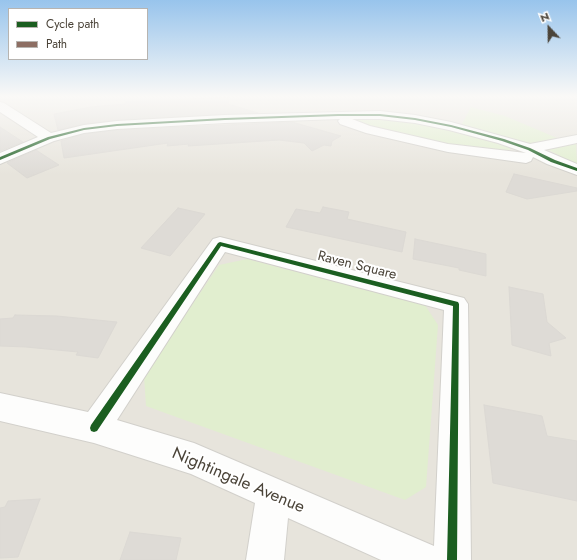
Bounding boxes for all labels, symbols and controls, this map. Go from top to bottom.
legend [8,8,148,60]
north arrow [529,8,569,48]
text: N [537,8,552,26]
text: Cycle path [46,15,99,33]
text: Path [46,35,67,53]
street label: Raven Square [316,248,398,284]
street label: Nightingale Avenue [169,444,307,518]

